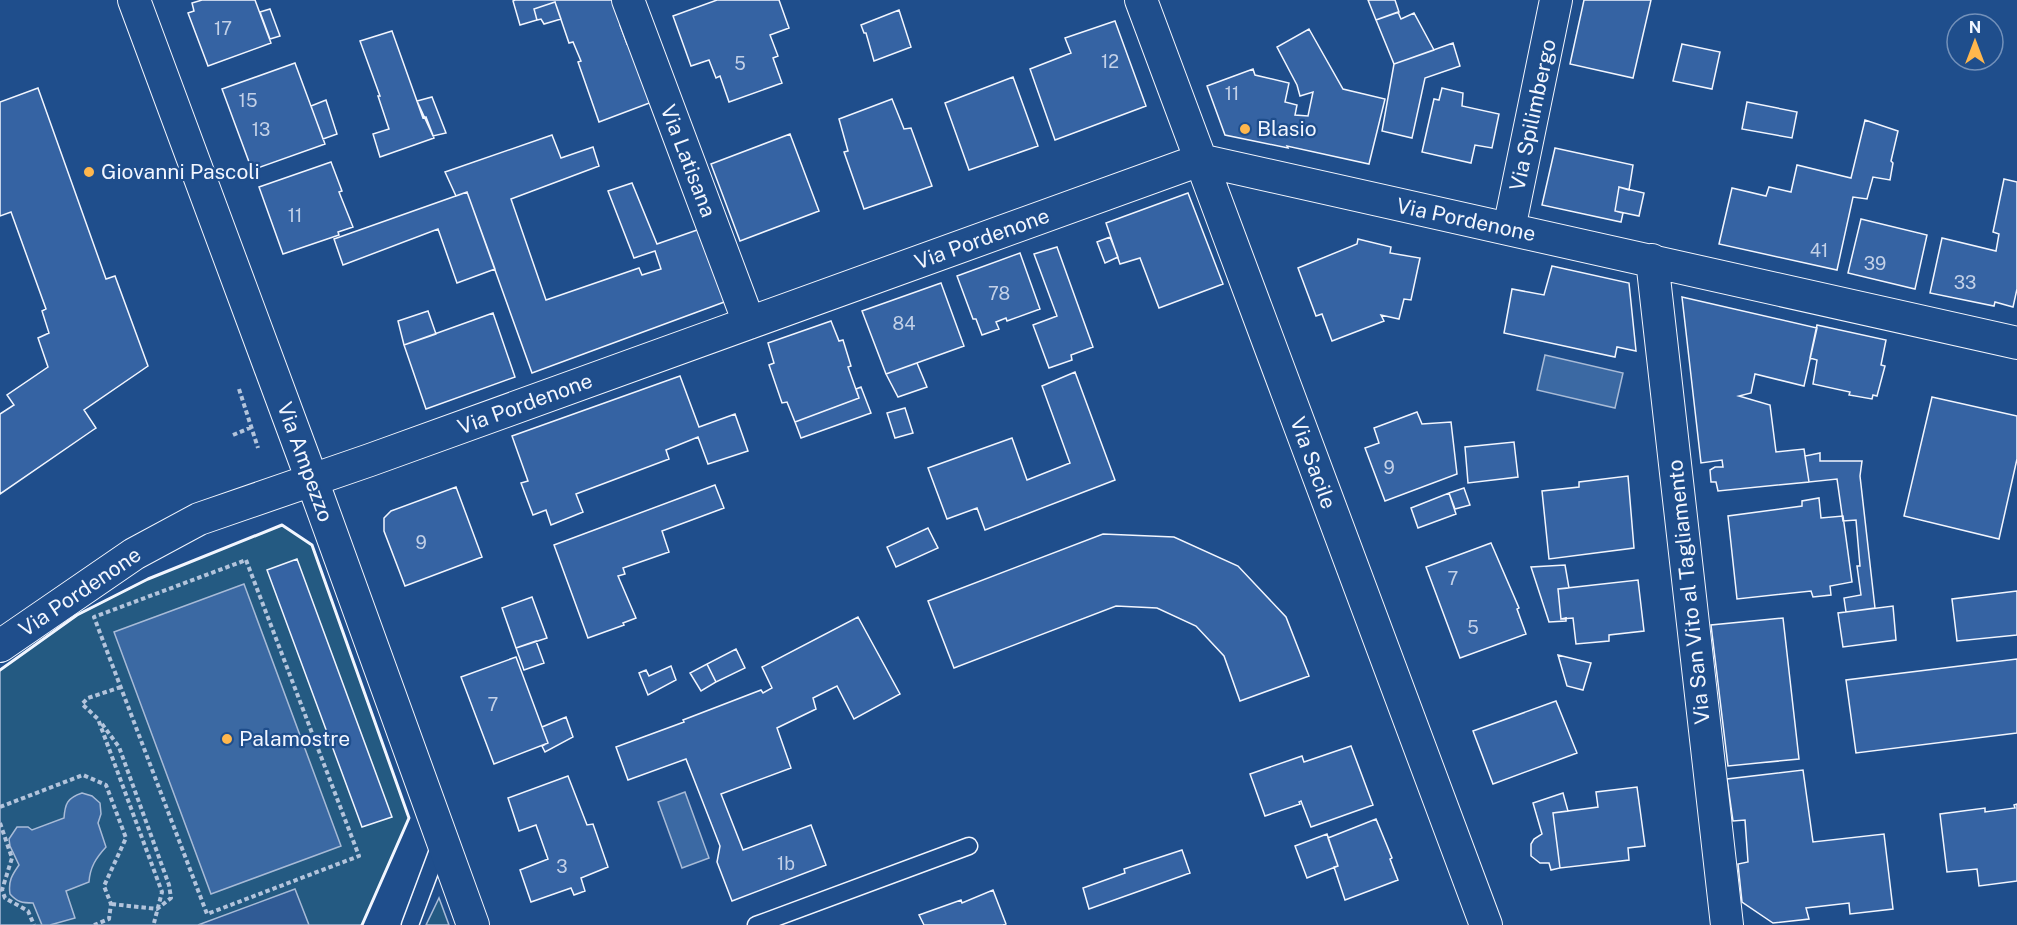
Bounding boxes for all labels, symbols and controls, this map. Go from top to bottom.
north arrow [1945,12,2005,72]
house number: 17 [214,18,232,39]
text: N [1969,18,1981,37]
street label: Via Spilimbergo [1504,37,1561,193]
house number: 12 [1101,51,1119,72]
house number: 5 [734,53,746,74]
house number: 11 [1225,83,1239,104]
house number: 15 [239,90,257,111]
street label: Via Latisana [656,101,721,221]
place label: Blasio [1257,116,1317,141]
house number: 13 [252,119,270,140]
marker: Blasio [1238,122,1252,136]
place label: Giovanni Pascoli [101,159,260,184]
marker: Giovanni Pascoli [82,165,96,179]
street label: Via Pordenone [1394,193,1538,246]
street label: Via Pordenone [911,203,1053,274]
house number: 11 [288,205,302,226]
house number: 41 [1810,240,1828,261]
house number: 39 [1864,253,1886,274]
house number: 33 [1954,272,1976,293]
house number: 78 [988,283,1010,304]
house number: 84 [893,313,915,334]
street label: Via Pordenone [454,368,596,439]
street label: Via Ampezzo [272,399,339,525]
street label: Via Sacile [1285,413,1342,512]
house number: 9 [1383,457,1395,478]
street label: Via San Vito al Tagliamento [1662,458,1715,726]
house number: 9 [415,532,427,553]
street label: Via Pordenone [14,542,145,642]
house number: 7 [1448,568,1458,589]
house number: 5 [1467,617,1479,638]
house number: 7 [488,694,498,715]
place label: Palamostre [239,726,350,751]
marker: Palamostre [220,732,234,746]
house number: 1b [777,853,795,874]
house number: 3 [556,856,568,877]

